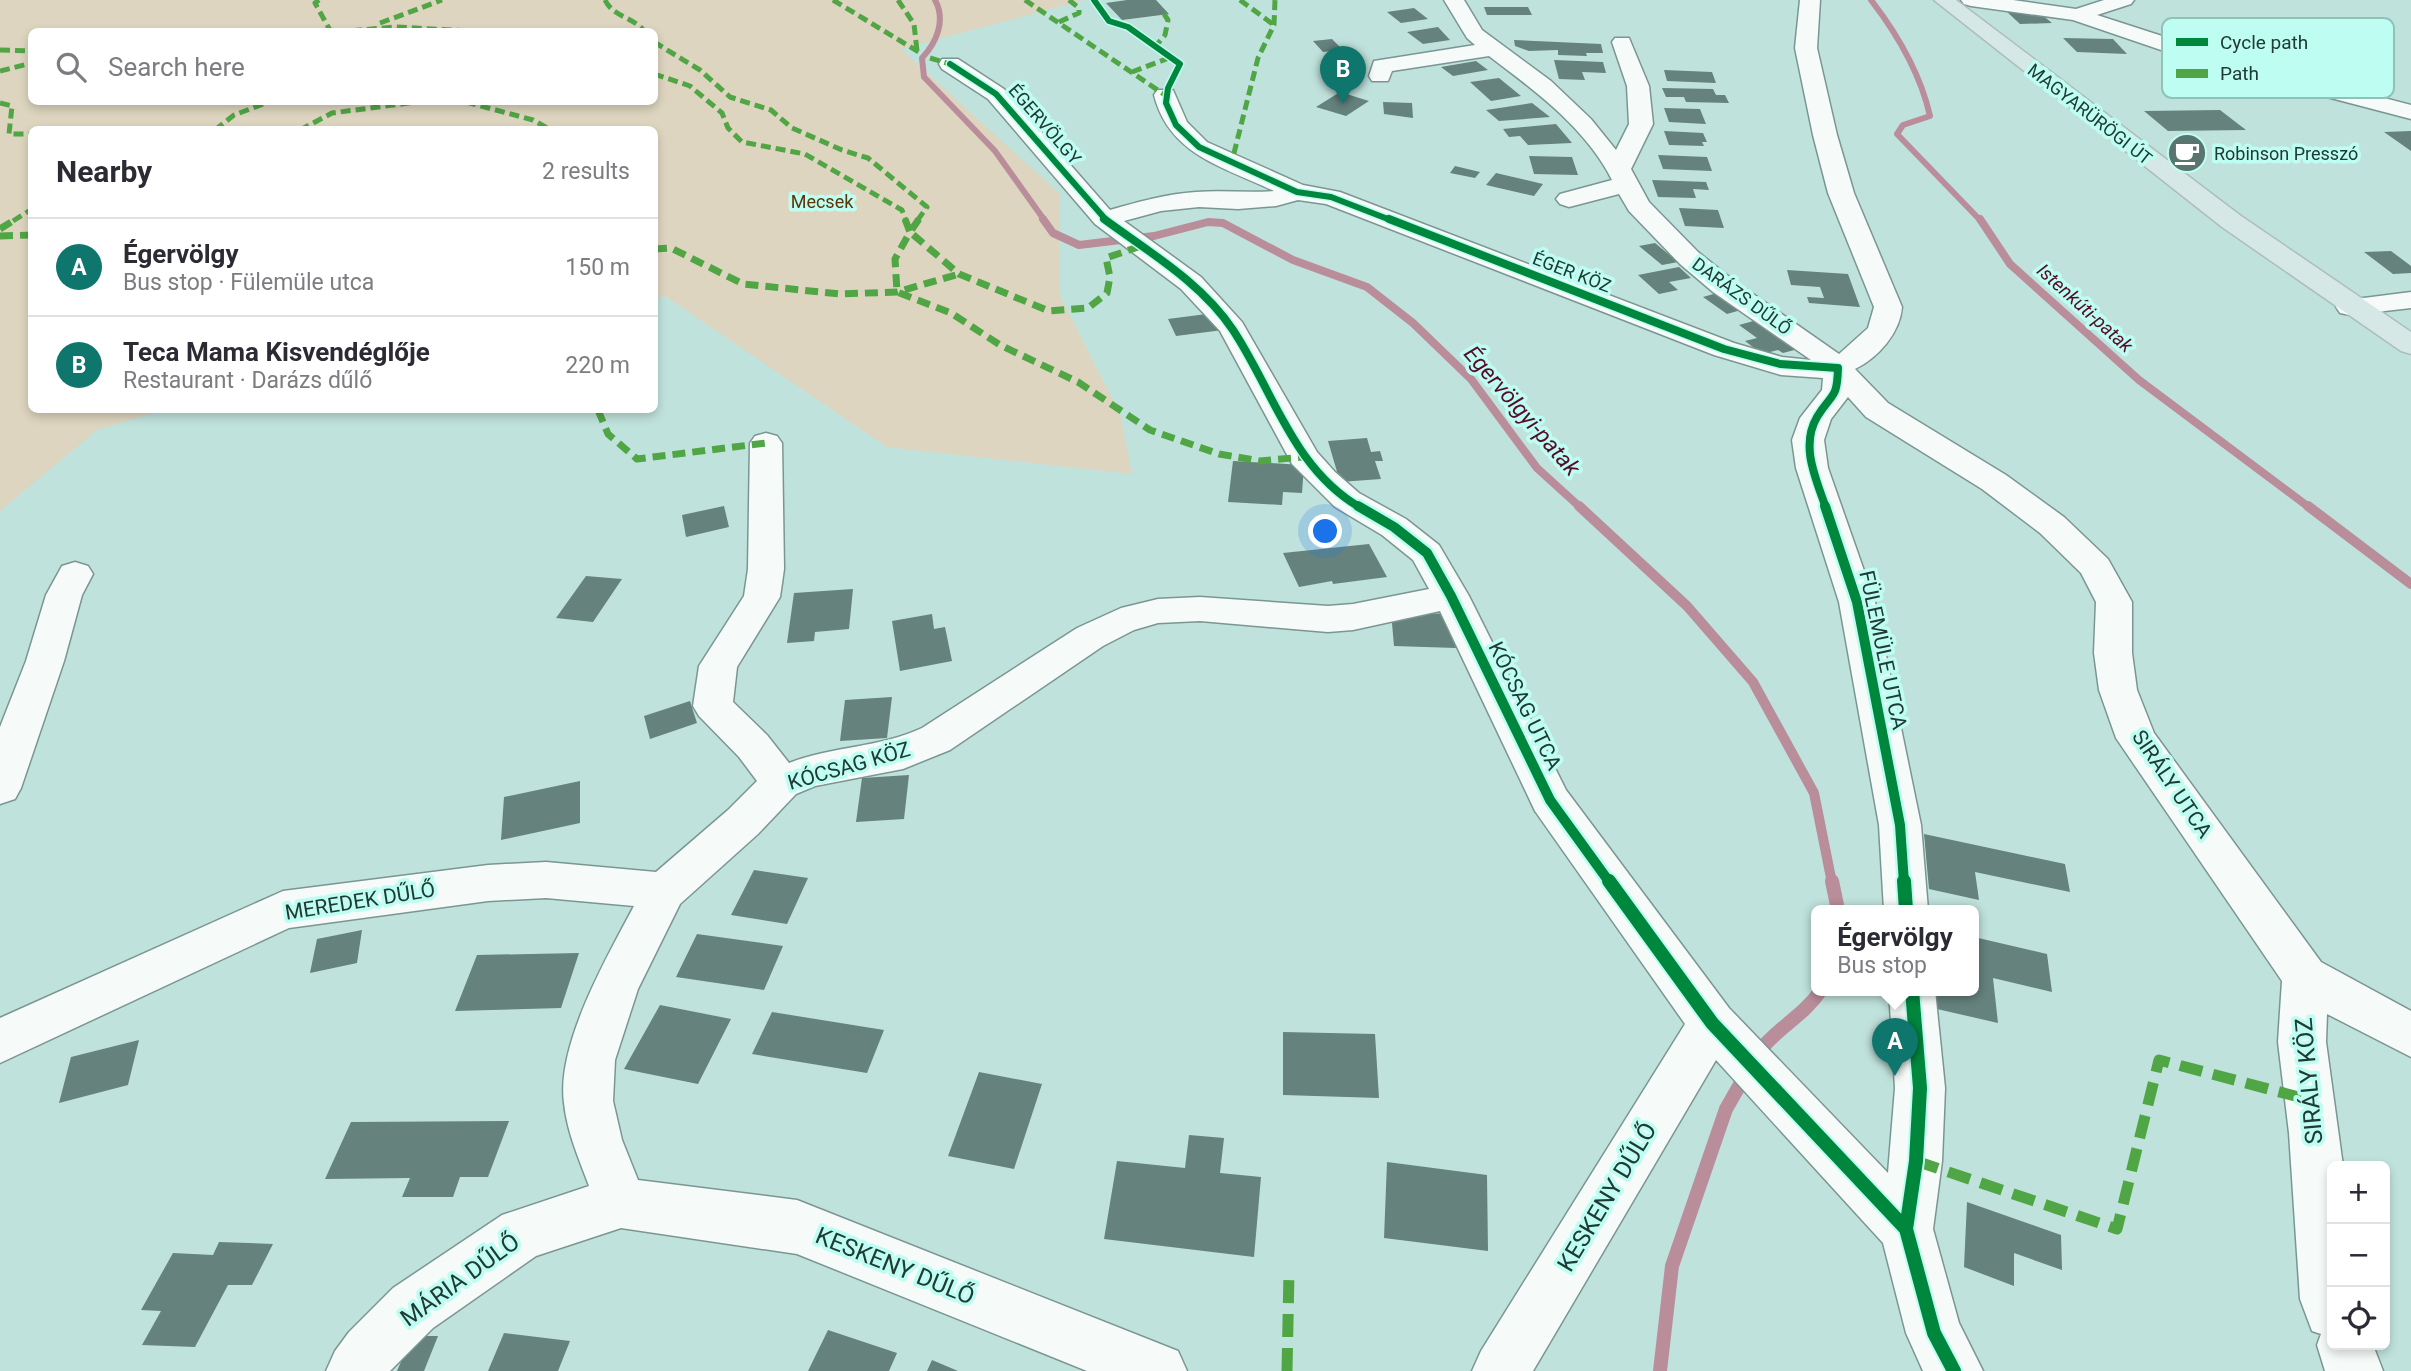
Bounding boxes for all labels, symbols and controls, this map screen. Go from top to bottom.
legend [2162,18,2394,98]
search box [28,28,658,105]
text: Cycle path [2220,31,2308,54]
pin: B [1320,46,1366,104]
icon: search [52,48,90,86]
text: Search here [108,52,245,82]
street label: MAGYARÜRÖGI ÚT [2024,59,2156,169]
text: Path [2220,62,2259,85]
street label: ÉGERVÖLGY [1004,80,1086,169]
cafe icon: Robinson Presszó [2166,132,2208,174]
place label: Robinson Presszó [2214,143,2358,164]
text: Nearby [56,154,152,189]
text: 2 results [542,158,630,185]
park label: Mecsek [791,191,854,212]
text: Égervölgy [123,239,239,269]
street label: ÉGER KÖZ [1530,247,1614,297]
street label: DARÁZS DŰLŐ [1688,253,1796,339]
text: A [71,254,87,281]
text: 150 m [565,254,630,281]
water label: Istenkúti-patak [2032,259,2138,358]
text: Bus stop · Fülemüle utca [123,269,374,296]
text: Teca Mama Kisvendéglője [123,337,430,367]
water label: Égervölgyi-patak [1458,340,1587,482]
text: B [72,352,86,379]
text: 220 m [565,352,630,379]
text: Restaurant · Darázs dűlő [123,367,372,394]
your location [1308,514,1342,548]
street label: FÜLEMÜLE UTCA [1854,568,1912,732]
street label: KÓCSAG UTCA [1484,638,1567,774]
street label: SIRÁLY UTCA [2127,726,2217,843]
street label: KÓCSAG KÖZ [785,737,913,795]
street label: MEREDEK DŰLŐ [283,877,437,925]
popup [1811,905,1979,996]
text: Égervölgy [1837,922,1953,952]
text: Bus stop [1837,952,1927,979]
street label: SIRÁLY KÖZ [2290,1017,2328,1145]
pin: A [1872,1018,1918,1076]
street label: KESKENY DŰLŐ [1552,1117,1662,1277]
map controls [2327,1161,2390,1350]
button: + [2327,1161,2390,1224]
street label: KESKENY DŰLŐ [812,1221,978,1311]
button: − [2327,1224,2390,1287]
street label: MÁRIA DŰLŐ [395,1228,525,1332]
button: locate [2327,1287,2390,1350]

